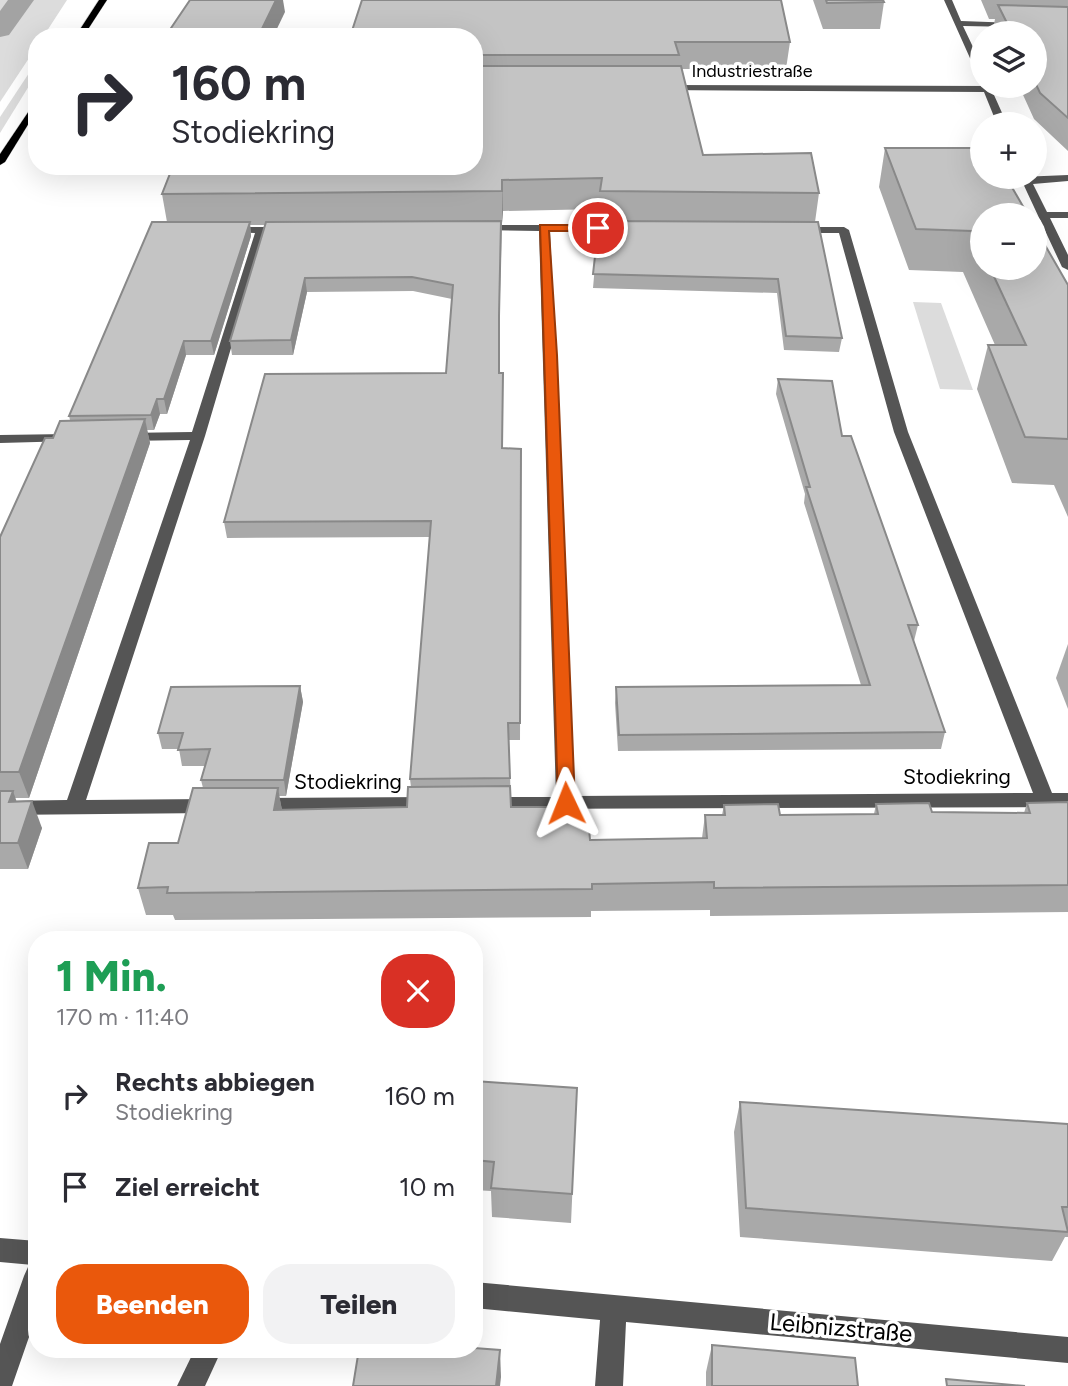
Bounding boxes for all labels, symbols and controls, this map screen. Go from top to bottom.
map controls [970,21,1047,280]
button: layers [970,21,1047,98]
text: 160 m [171,53,306,112]
icon: right [56,56,147,147]
street label: Industriestraße [691,60,813,82]
button: + [970,112,1047,189]
text: Stodiekring [171,113,335,151]
pin [568,198,628,258]
button: − [970,203,1047,280]
icon: arrive [579,209,617,247]
street label: Stodiekring [903,764,1011,789]
position arrow [529,766,603,840]
street label: Stodiekring [294,769,402,794]
text: 1 Min. [56,951,167,1002]
button: close [381,954,455,1028]
text: 170 m · 11:40 [56,1003,189,1031]
text: Rechts abbiegen [115,1066,315,1098]
icon: right [56,1077,94,1115]
text: 160 m [384,1080,455,1112]
text: Stodiekring [115,1098,233,1126]
icon: arrive [56,1168,94,1206]
text: Ziel erreicht [115,1171,260,1203]
text: 10 m [399,1171,455,1203]
button: Beenden [56,1264,249,1344]
button: Teilen [263,1264,455,1344]
street label: Leibnizstraße [768,1307,914,1348]

